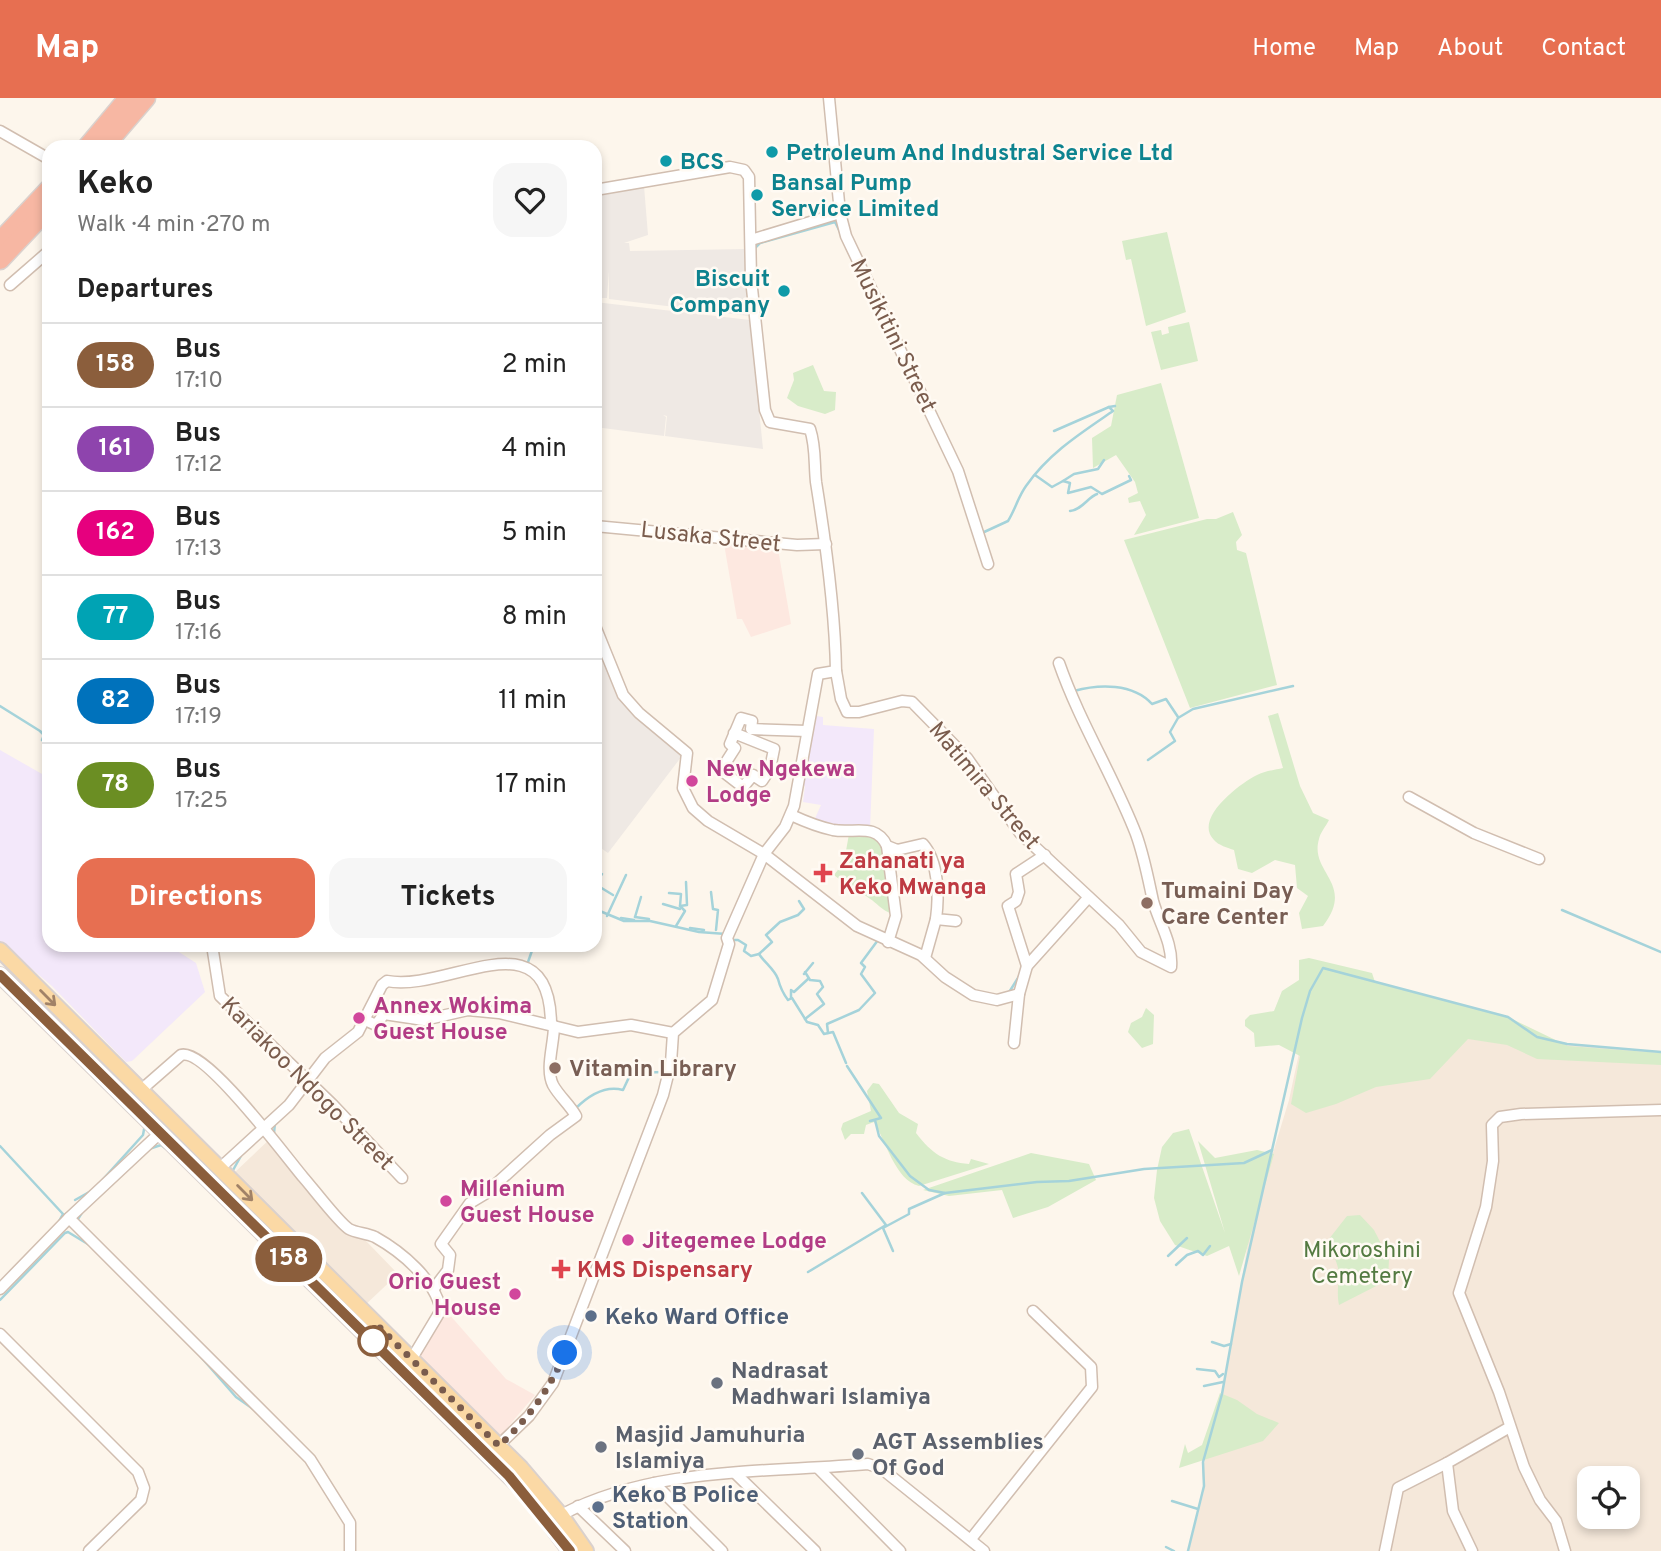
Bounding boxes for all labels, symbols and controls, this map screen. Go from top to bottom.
text: Map [35,28,99,70]
text: Home [1252,34,1316,64]
text: Map [1354,34,1399,64]
text: About [1437,34,1503,64]
text: Contact [1541,34,1626,64]
place label: Petroleum And Industral Service Ltd [786,140,1173,169]
marker: Petroleum And Industral Service Ltd [764,144,780,160]
place label: BCS [680,149,724,178]
marker: BCS [658,153,674,169]
button: heart [493,163,567,237]
text: Keko [77,164,154,206]
place label: Bansal Pump Service Limited [771,170,939,225]
marker: Bansal Pump Service Limited [749,187,765,203]
text: Walk · 4 min · 270 m [77,211,270,240]
street label: Musikitini Street [842,254,942,418]
place label: Biscuit Company [669,266,770,321]
text: Departures [77,274,214,307]
marker: Biscuit Company [776,283,792,299]
text: Bus [175,334,221,367]
text: 2 min [502,349,567,382]
text: 158 [96,350,135,380]
text: 17:10 [175,367,223,396]
text: Bus [175,418,221,451]
text: 4 min [501,433,567,466]
text: 161 [99,434,132,464]
text: 17:12 [175,451,222,480]
text: Bus [175,502,221,535]
text: 5 min [501,517,567,550]
street label: Lusaka Street [639,517,782,560]
text: 162 [96,518,135,548]
text: 17:13 [175,535,222,564]
text: Bus [175,586,221,619]
text: 8 min [502,601,567,634]
text: 77 [103,602,128,632]
text: 17:16 [175,619,222,648]
text: Bus [175,670,221,703]
text: 11 min [498,685,567,718]
text: 82 [101,686,130,716]
text: 17:19 [175,703,222,732]
street label: Matimira Street [921,717,1045,857]
text: Bus [175,754,221,787]
place label: New Ngekewa Lodge [706,756,855,811]
text: 17 min [495,769,567,802]
text: 78 [102,770,129,800]
marker: New Ngekewa Lodge [684,773,700,789]
text: 17:25 [175,787,228,816]
place label: Zahanati ya Keko Mwanga [839,848,987,903]
button: Directions [77,858,315,938]
button: Tickets [329,858,567,938]
marker: Zahanati ya Keko Mwanga [813,863,833,883]
place label: Tumaini Day Care Center [1161,878,1294,933]
marker: Tumaini Day Care Center [1139,895,1155,911]
one-way arrow [40,990,57,1007]
street label: Kariakoo Ndogo Street [213,992,399,1178]
place label: Annex Wokima Guest House [373,993,532,1048]
marker: Annex Wokima Guest House [351,1010,367,1026]
place label: Vitamin Library [569,1056,737,1085]
marker: Vitamin Library [547,1060,563,1076]
place label: Millenium Guest House [460,1176,595,1231]
one-way arrow [236,1184,253,1201]
marker: Millenium Guest House [438,1193,454,1209]
place label: Jitegemee Lodge [642,1228,827,1257]
marker: Jitegemee Lodge [620,1232,636,1248]
line badge: 158 [249,1236,329,1282]
park label: Mikoroshini Cemetery [1303,1237,1421,1292]
text: 158 [269,1244,309,1274]
place label: KMS Dispensary [577,1257,753,1286]
marker: KMS Dispensary [551,1259,571,1279]
place label: Orio Guest House [388,1269,501,1324]
marker: Orio Guest House [507,1286,523,1302]
place label: Keko Ward Office [605,1304,789,1333]
marker: Keko Ward Office [583,1308,599,1324]
unlabelled marker [358,1326,388,1356]
your location [547,1335,582,1370]
place label: Nadrasat Madhwari Islamiya [731,1358,931,1413]
marker: Nadrasat Madhwari Islamiya [709,1375,725,1391]
place label: Masjid Jamuhuria Islamiya [615,1422,805,1477]
place label: AGT Assemblies Of God [872,1429,1044,1484]
marker: Masjid Jamuhuria Islamiya [593,1439,609,1455]
marker: AGT Assemblies Of God [850,1446,866,1462]
map controls [1577,1466,1640,1529]
button: locate [1577,1466,1640,1529]
place label: Keko B Police Station [612,1482,759,1537]
marker: Keko B Police Station [590,1499,606,1515]

